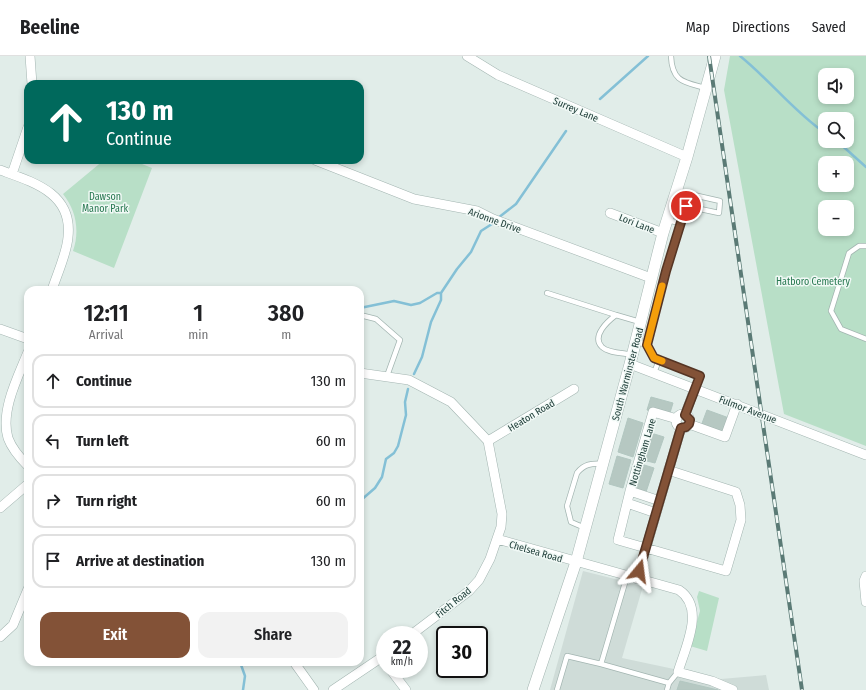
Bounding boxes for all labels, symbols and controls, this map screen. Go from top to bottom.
text: Beeline [20,16,80,39]
text: Map [686,19,710,36]
text: Directions [732,19,790,36]
text: Saved [812,19,846,36]
map controls [818,68,854,236]
button: sound [818,68,854,104]
text: 130 m [106,94,174,127]
street label: Surrey Lane [551,95,600,125]
icon: ahead [40,96,92,148]
button: search [818,112,854,148]
text: Continue [106,128,172,150]
button: + [818,156,854,192]
pin [669,189,703,223]
park label: Dawson Manor Park [82,191,128,215]
icon: arrive [675,195,697,217]
button: − [818,200,854,236]
street label: Arionne Drive [467,206,523,236]
street label: Lori Lane [617,212,656,236]
park label: Hatboro Cemetery [776,276,851,288]
text: 12:11 [84,299,129,327]
text: 1 [193,299,203,327]
text: 380 [268,299,305,327]
street label: South Warminster Road [610,326,646,422]
text: Arrival [89,327,123,342]
text: min [188,327,208,342]
text: m [281,327,291,342]
icon: ahead [42,370,64,392]
text: Continue [76,372,132,390]
text: 130 m [311,372,346,390]
street label: Fulmor Avenue [717,393,778,426]
street label: Heaton Road [506,397,557,435]
street label: Nottingham Lane [627,417,659,488]
icon: left [42,430,64,452]
text: Turn left [76,432,129,450]
text: 60 m [316,432,346,450]
icon: right [42,490,64,512]
text: Turn right [76,492,137,510]
text: 60 m [316,492,346,510]
street label: Chelsea Road [508,539,564,565]
icon: arrive [42,550,64,572]
position arrow [618,550,660,592]
text: Arrive at destination [76,552,204,570]
text: 130 m [311,552,346,570]
street label: Fitch Road [433,585,474,621]
button: Exit [40,612,190,658]
button: Share [198,612,348,658]
speed limit sign: 30 [436,626,488,678]
text: 22 [393,635,411,659]
text: km/h [391,656,413,668]

